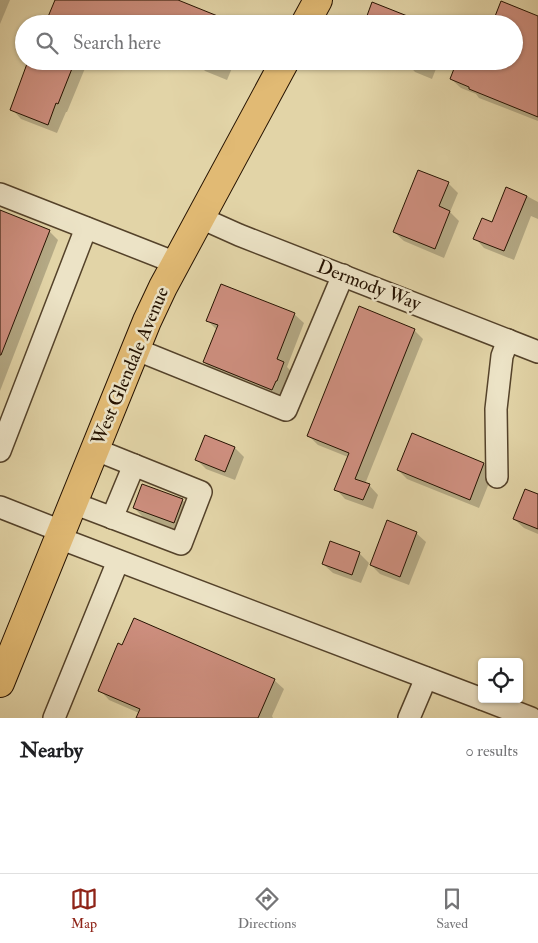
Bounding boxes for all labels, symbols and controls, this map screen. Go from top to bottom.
search box [15,15,523,70]
icon: search [33,29,61,57]
text: Search here [73,31,161,55]
street label: Dermody Way [314,254,425,316]
street label: West Glendale Avenue [85,283,174,450]
map controls [478,658,523,703]
button: locate [478,658,523,703]
text: Nearby [20,737,83,764]
text: 0 results [465,741,518,761]
tab: Map [70,885,98,932]
tab: Directions [238,885,296,932]
tab: Saved [436,885,468,932]

